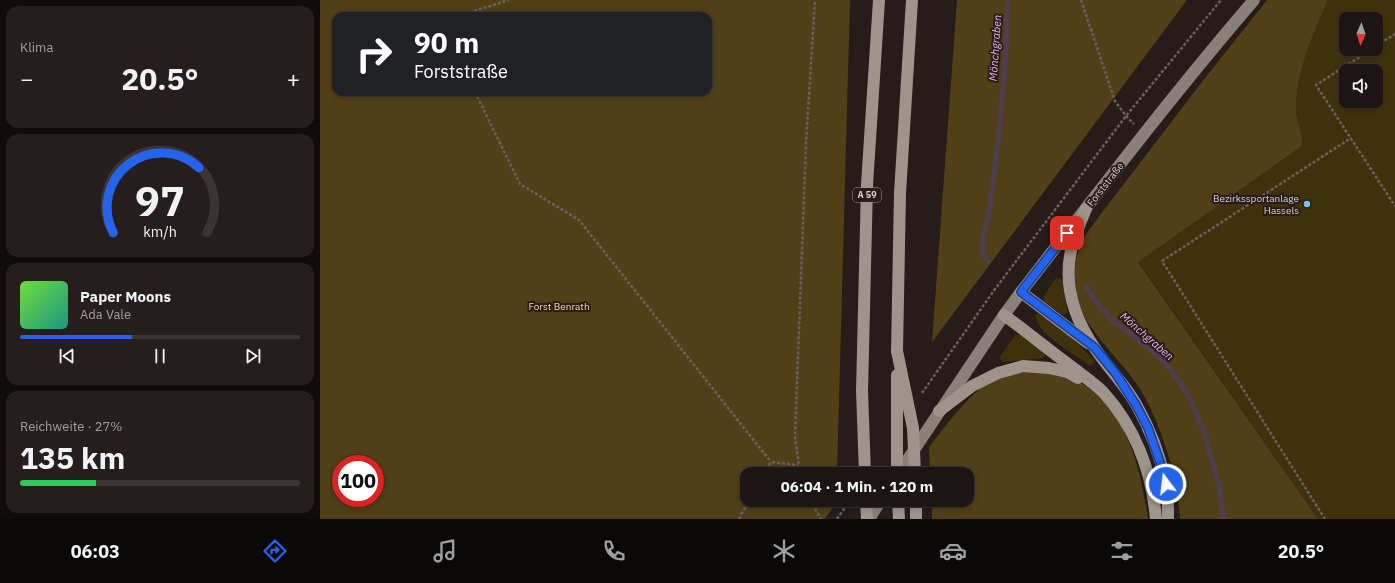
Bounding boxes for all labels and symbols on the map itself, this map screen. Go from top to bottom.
north arrow [1339,12,1383,56]
water label: Mönchgraben [986,14,1004,82]
street label: Forststraße [1084,159,1127,209]
road number: A 59 [853,188,881,202]
place label: Bezirkssportanlage Hassels [1213,192,1300,217]
marker: Bezirkssportanlage Hassels [1302,199,1312,209]
pin [1050,216,1084,250]
park label: Forst Benrath [528,300,590,313]
water label: Mönchgraben [1117,309,1177,363]
speed limit sign: 100 [332,455,384,507]
position arrow [1145,463,1187,505]

